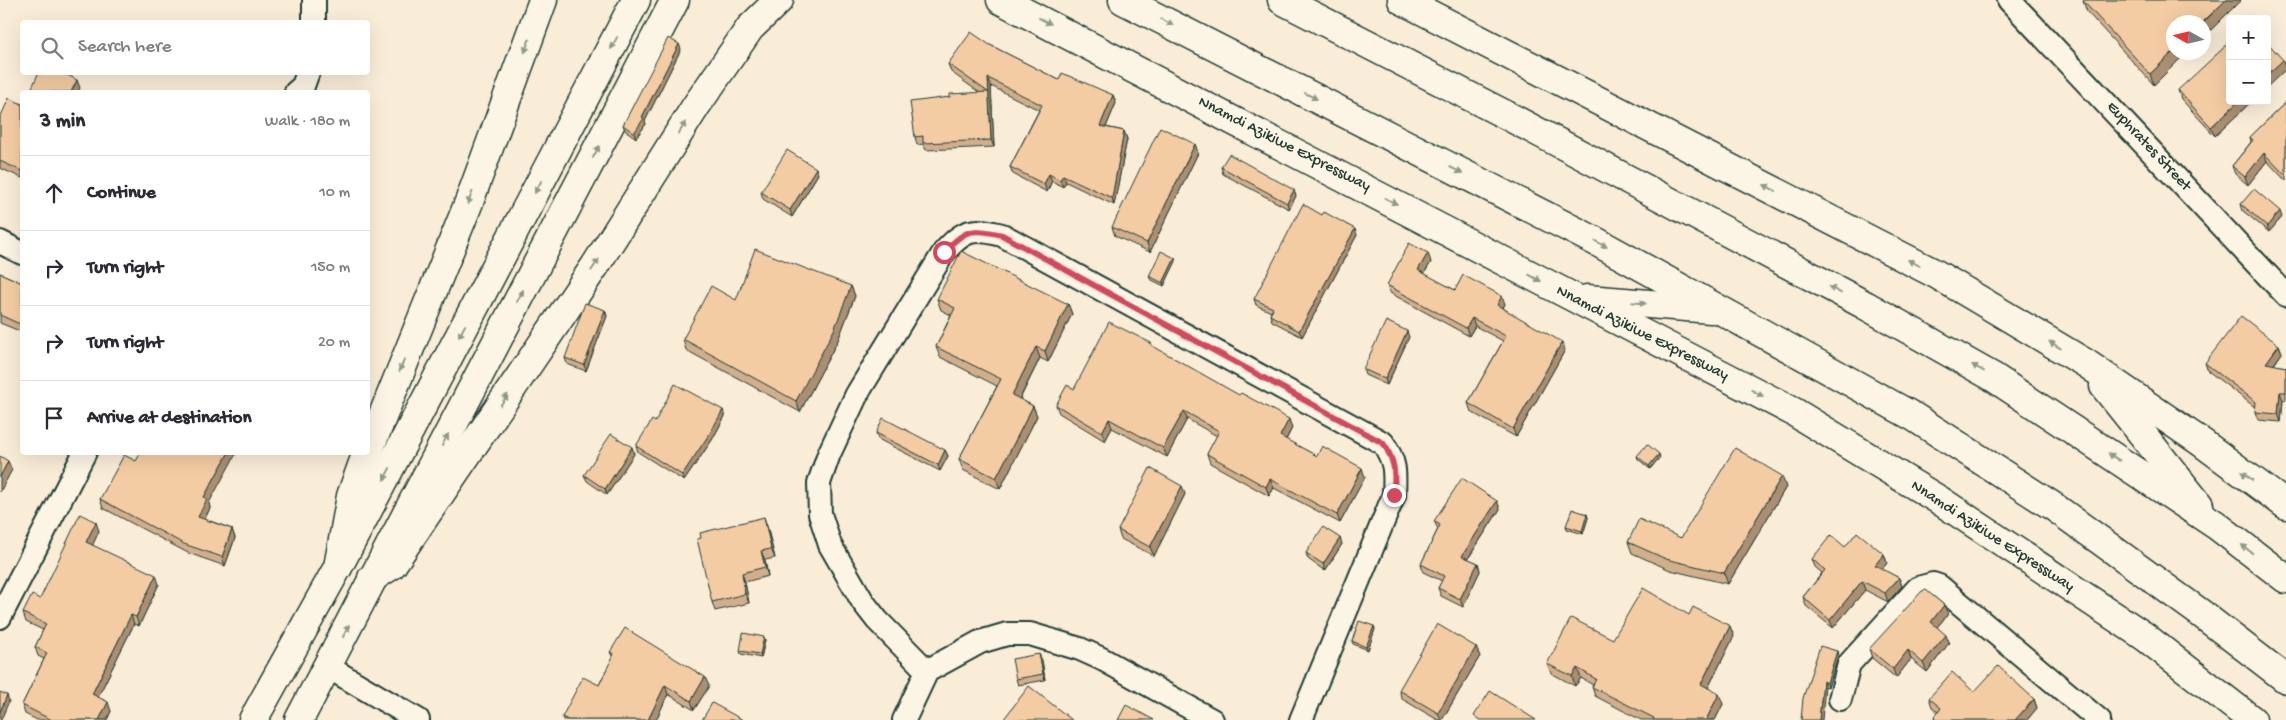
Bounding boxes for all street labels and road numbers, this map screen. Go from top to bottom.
street label: Nnamdi Azikiwe Expressway [1195,93,1374,197]
street label: Euphrates Street [2102,98,2195,197]
street label: Nnamdi Azikiwe Expressway [1553,282,1732,386]
street label: Nnamdi Azikiwe Expressway [1907,477,2077,597]

